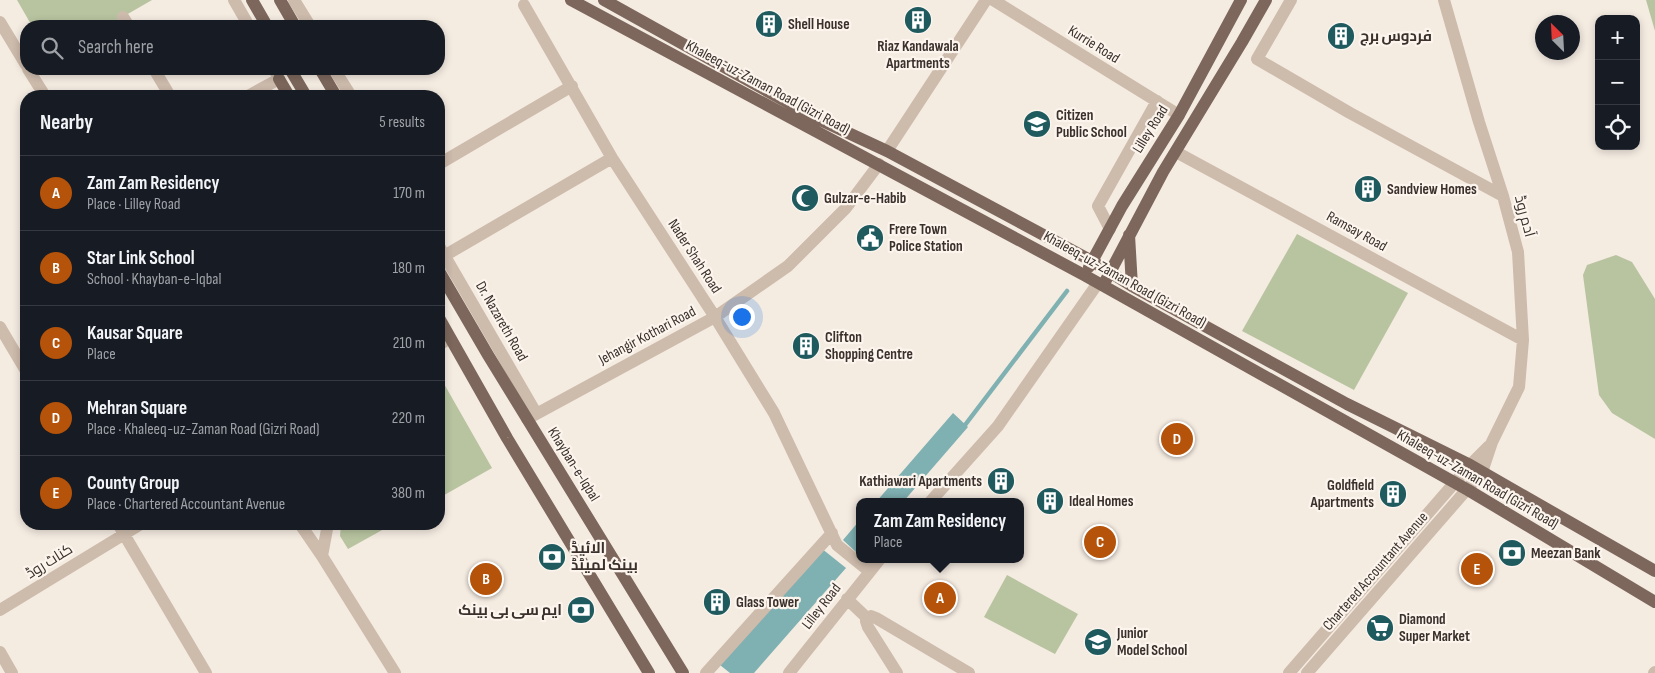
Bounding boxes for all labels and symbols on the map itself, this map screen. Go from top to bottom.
building icon: Riaz Kandawala Apartments [903,5,933,35]
building icon: Shell House [754,9,784,39]
place label: Shell House [788,15,850,34]
north arrow [1535,15,1580,60]
street label: Kurrie Road [1064,21,1123,68]
building icon: فردوس برج [1326,21,1356,51]
place label: فردوس برج [1360,27,1432,46]
street label: Khaleeq-uz-Zaman Road (Gizri Road) [682,36,853,139]
place label: Riaz Kandawala Apartments [877,37,959,73]
street label: Lilley Road [1128,102,1173,157]
place label: Citizen Public School [1056,106,1127,142]
school or university icon: Citizen Public School [1022,109,1052,139]
building icon: Sandview Homes [1353,174,1383,204]
place label: Sandview Homes [1387,180,1477,199]
mosque icon: Gulzar-e-Habib [790,183,820,213]
place label: Gulzar-e-Habib [824,189,906,208]
street label: آدم روڈ [1510,193,1539,239]
street label: Ramsay Road [1323,207,1390,256]
street label: Nader Shah Road [664,216,726,297]
place label: Frere Town Police Station [889,220,963,256]
public building icon: Frere Town Police Station [855,223,885,253]
street label: Khaleeq-uz-Zaman Road (Gizri Road) [1040,227,1210,332]
street label: Dr. Nazareth Road [471,278,532,365]
street label: Jehangir Kothari Road [595,302,699,369]
your location [729,304,755,330]
place label: Clifton Shopping Centre [825,328,913,364]
building icon: Clifton Shopping Centre [791,331,821,361]
pin: D [1161,420,1193,458]
street label: Khayban-e-Iqbal [543,424,604,505]
street label: Khaleeq-uz-Zaman Road (Gizri Road) [1394,425,1562,534]
building icon: Kathiawari Apartments [986,466,1016,496]
place label: Kathiawari Apartments [859,472,982,491]
place label: Goldfield Apartments [1309,476,1374,512]
building icon: Goldfield Apartments [1378,479,1408,509]
building icon: Ideal Homes [1035,486,1065,516]
place label: Ideal Homes [1069,492,1134,511]
street label: Chartered Accountant Avenue [1319,508,1432,635]
pin: C [1084,523,1116,561]
bank icon: Meezan Bank [1497,538,1527,568]
place label: الائیڈ بینک لمیٹڈ [571,539,638,575]
street label: کناٹ روڈ [22,540,76,583]
bank icon: الائیڈ بینک لمیٹڈ [537,542,567,572]
place label: Meezan Bank [1531,544,1601,563]
pin: E [1461,550,1493,588]
pin: B [470,560,502,598]
pin: A [924,579,956,617]
street label: Lilley Road [798,580,845,633]
building icon: Glass Tower [702,587,732,617]
place label: Glass Tower [736,593,799,612]
bank icon: ایم سی بی بینک [566,595,596,625]
place label: ایم سی بی بینک [458,601,562,620]
place label: Diamond Super Market [1399,610,1470,646]
supermarket icon: Diamond Super Market [1365,613,1395,643]
place label: Junior Model School [1116,624,1187,660]
school or university icon: Junior Model School [1083,627,1113,657]

